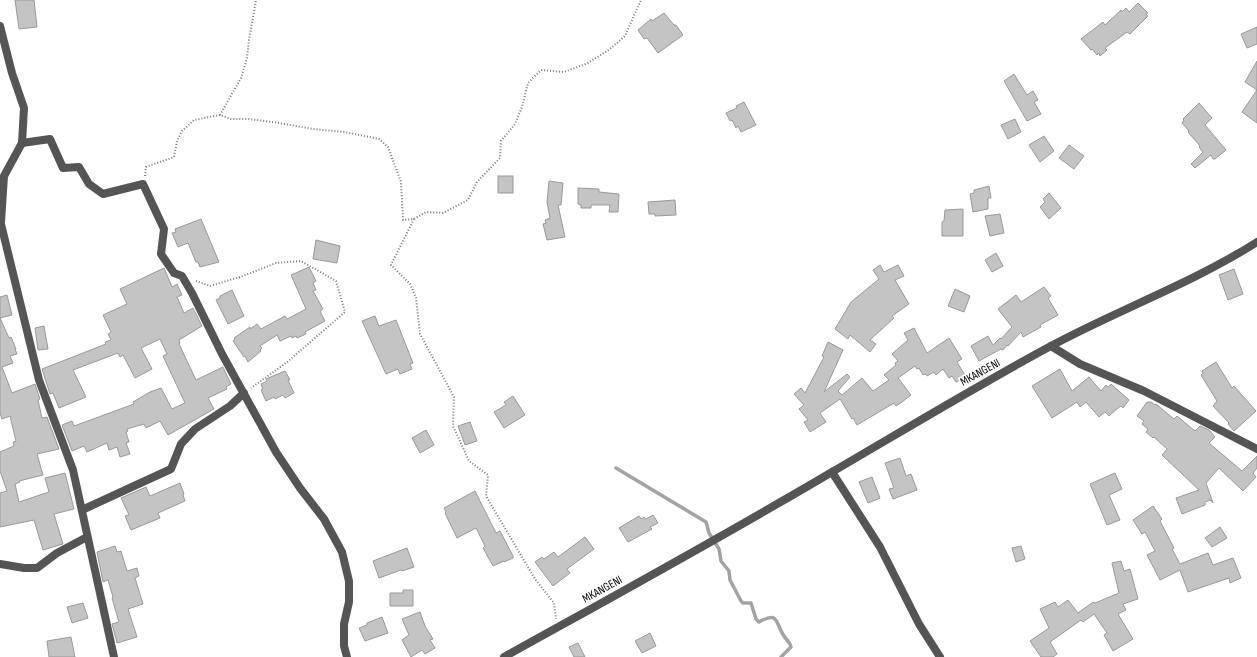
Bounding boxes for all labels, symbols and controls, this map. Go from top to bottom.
street label: MKANGENI [958,355,1003,390]
street label: MKANGENI [580,572,625,607]

